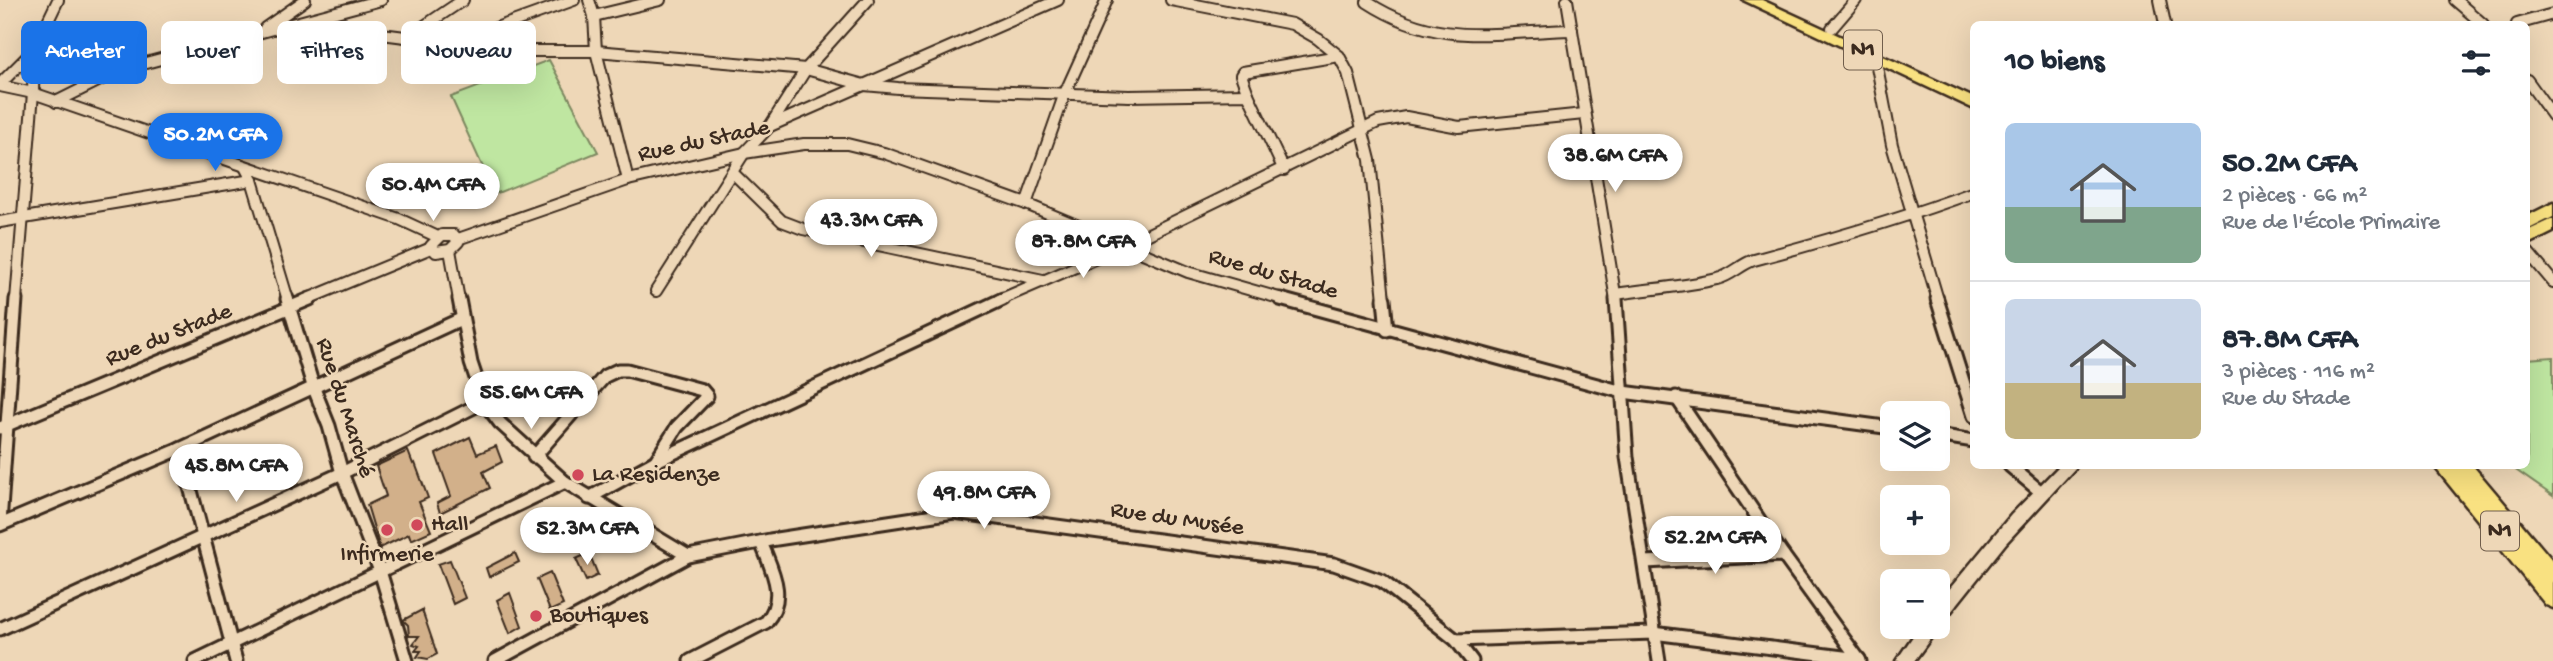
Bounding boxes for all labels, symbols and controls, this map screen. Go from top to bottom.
chip: Acheter [21,21,147,84]
chip: Louer [161,21,263,84]
chip: Filtres [277,21,387,84]
chip: Nouveau [401,21,536,84]
road number: N1 [1844,31,1882,70]
icon: filters [2457,44,2495,82]
text: 10 biens [2005,46,2104,81]
pin: 50.2M CFA [135,114,295,173]
street label: Rue du Stade [636,114,773,170]
text: 50.2M CFA [164,122,266,149]
pin: 38.6M CFA [1535,134,1695,194]
text: 38.6M CFA [1564,143,1666,170]
text: 50.2M CFA [2222,148,2356,183]
icon: home [2061,151,2145,235]
pin: 50.4M CFA [353,164,513,223]
text: 50.4M CFA [382,172,484,199]
text: 2 pièces · 66 m² [2222,183,2367,210]
pin: 43.3M CFA [791,200,951,259]
text: 43.3M CFA [820,208,922,235]
text: Rue de l'École Primaire [2222,210,2440,237]
pin: 87.8M CFA [1003,220,1163,280]
text: 87.8M CFA [1031,229,1135,256]
street label: Rue du Stade [1205,243,1342,308]
street label: Rue du Stade [102,297,237,374]
text: 87.8M CFA [2222,324,2357,359]
icon: home [2061,327,2145,411]
street label: Rue du Marché [308,335,380,482]
text: 3 pièces · 116 m² [2222,359,2375,386]
pin: 55.6M CFA [451,372,611,431]
text: 55.6M CFA [480,380,582,407]
text: Rue du Stade [2222,386,2350,413]
map controls [1880,401,1950,639]
button: layers [1880,401,1950,471]
pin: 45.8M CFA [156,444,316,504]
text: 45.8M CFA [185,453,287,480]
place label: La Residenze [592,461,720,490]
marker: La Residenze [570,467,586,483]
pin: 49.8M CFA [904,472,1064,531]
text: 49.8M CFA [933,480,1035,507]
button: + [1880,485,1950,555]
street label: Rue du Musée [1108,496,1246,544]
pin: 52.3M CFA [507,508,667,567]
place label: Hall [431,511,469,540]
road number: N1 [2481,512,2519,551]
text: 52.3M CFA [536,516,638,543]
pin: 52.2M CFA [1635,516,1795,576]
marker: Hall [409,517,425,533]
marker: Infirmerie [379,522,395,538]
text: 52.2M CFA [1664,525,1766,552]
place label: Infirmerie [340,541,434,570]
button: − [1880,569,1950,639]
place label: Boutiques [549,602,649,631]
marker: Boutiques [528,608,544,624]

